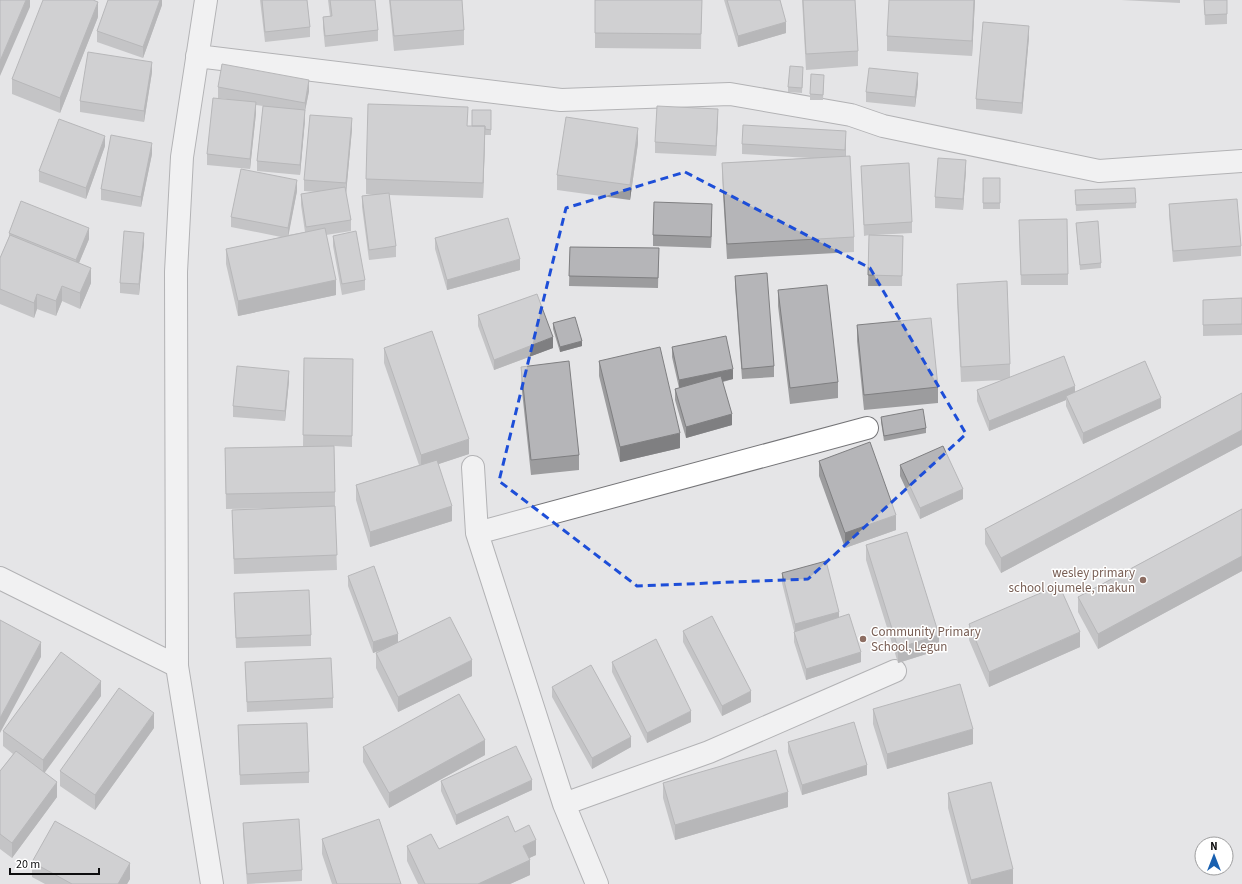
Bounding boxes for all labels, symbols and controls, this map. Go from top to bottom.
place label: wesley primary school ojumele, makun [1009,564,1135,597]
marker: wesley primary school ojumele, makun [1138,575,1148,585]
place label: Community Primary School, Legun [871,623,981,656]
marker: Community Primary School, Legun [858,634,868,644]
north arrow [1194,836,1234,876]
text: N [1210,839,1218,854]
scale bar [10,850,99,876]
text: 20 m [16,856,40,873]

